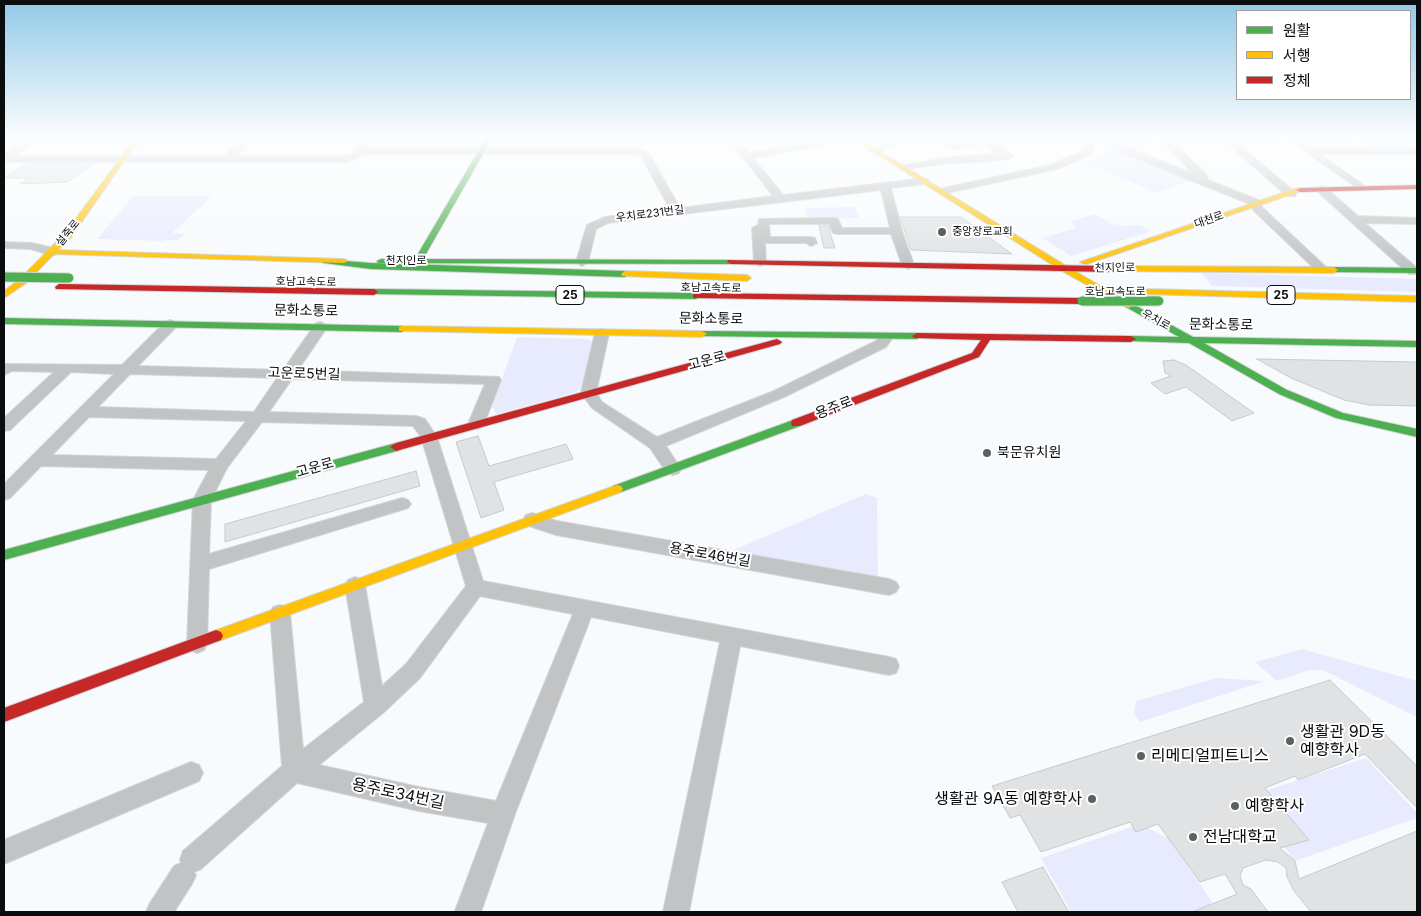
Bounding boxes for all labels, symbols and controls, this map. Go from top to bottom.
legend [1236,10,1411,100]
text: 원활 [1283,21,1311,40]
text: 서행 [1283,46,1311,65]
text: 정체 [1283,71,1311,90]
street label: 우치로231번길 [615,203,685,225]
street label: 대천로 [1192,209,1226,231]
street label: 설죽로 [53,217,83,249]
place label: 중앙장로교회 [952,225,1013,239]
marker: 중앙장로교회 [936,226,948,238]
street label: 천지인로 [386,254,426,268]
street label: 천지인로 [1095,261,1135,275]
street label: 호남고속도로 [276,275,336,289]
street label: 호남고속도로 [681,281,741,295]
street label: 호남고속도로 [1085,285,1145,299]
road number: 25 [556,286,584,304]
road number: 25 [1267,286,1295,304]
street label: 문화소통로 [274,302,338,320]
street label: 우치로 [1140,307,1172,333]
street label: 문화소통로 [679,310,743,328]
street label: 문화소통로 [1189,316,1253,334]
street label: 고운로 [686,348,728,374]
street label: 고운로5번길 [267,364,341,384]
street label: 용주로 [813,393,855,423]
place label: 북문유치원 [997,445,1061,461]
marker: 북문유치원 [981,447,993,459]
street label: 고운로 [294,455,336,481]
street label: 용주로46번길 [668,540,752,570]
place label: 생활관 9D동 예향학사 [1300,722,1385,760]
marker: 생활관 9D동 예향학사 [1284,735,1296,747]
place label: 리메디얼피트니스 [1151,746,1269,766]
marker: 리메디얼피트니스 [1135,750,1147,762]
street label: 용주로34번길 [350,775,446,813]
place label: 생활관 9A동 예향학사 [934,789,1082,809]
marker: 생활관 9A동 예향학사 [1086,793,1098,805]
place label: 예향학사 [1245,796,1304,816]
marker: 예향학사 [1229,800,1241,812]
place label: 전남대학교 [1203,827,1277,847]
marker: 전남대학교 [1187,831,1199,843]

